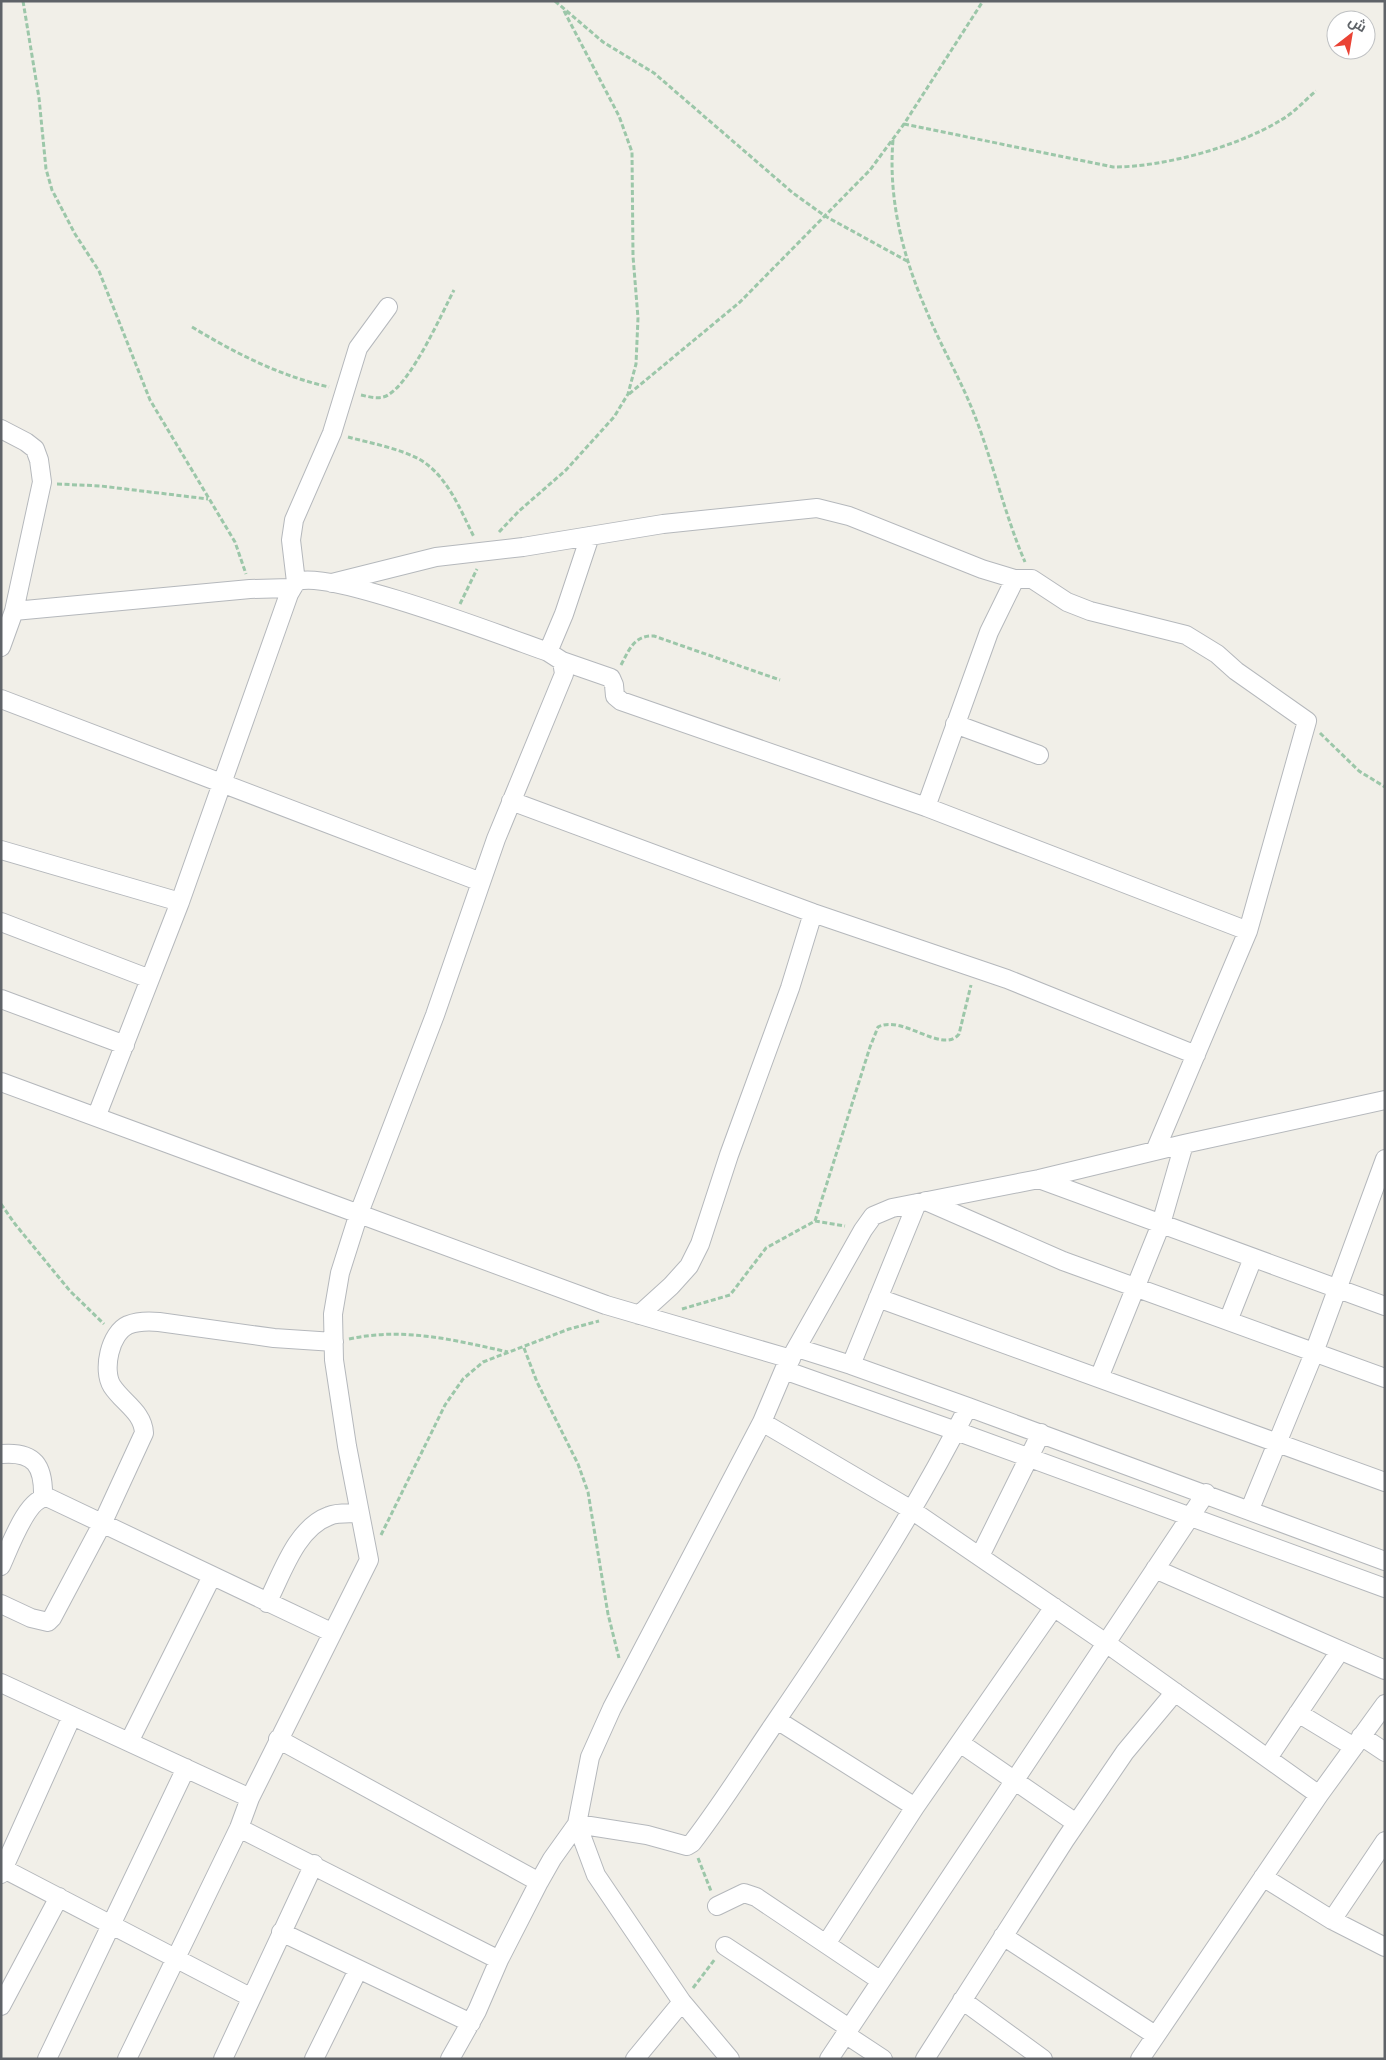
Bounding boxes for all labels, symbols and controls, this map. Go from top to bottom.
north arrow [1326,10,1376,60]
text: ش [1345,12,1370,36]

